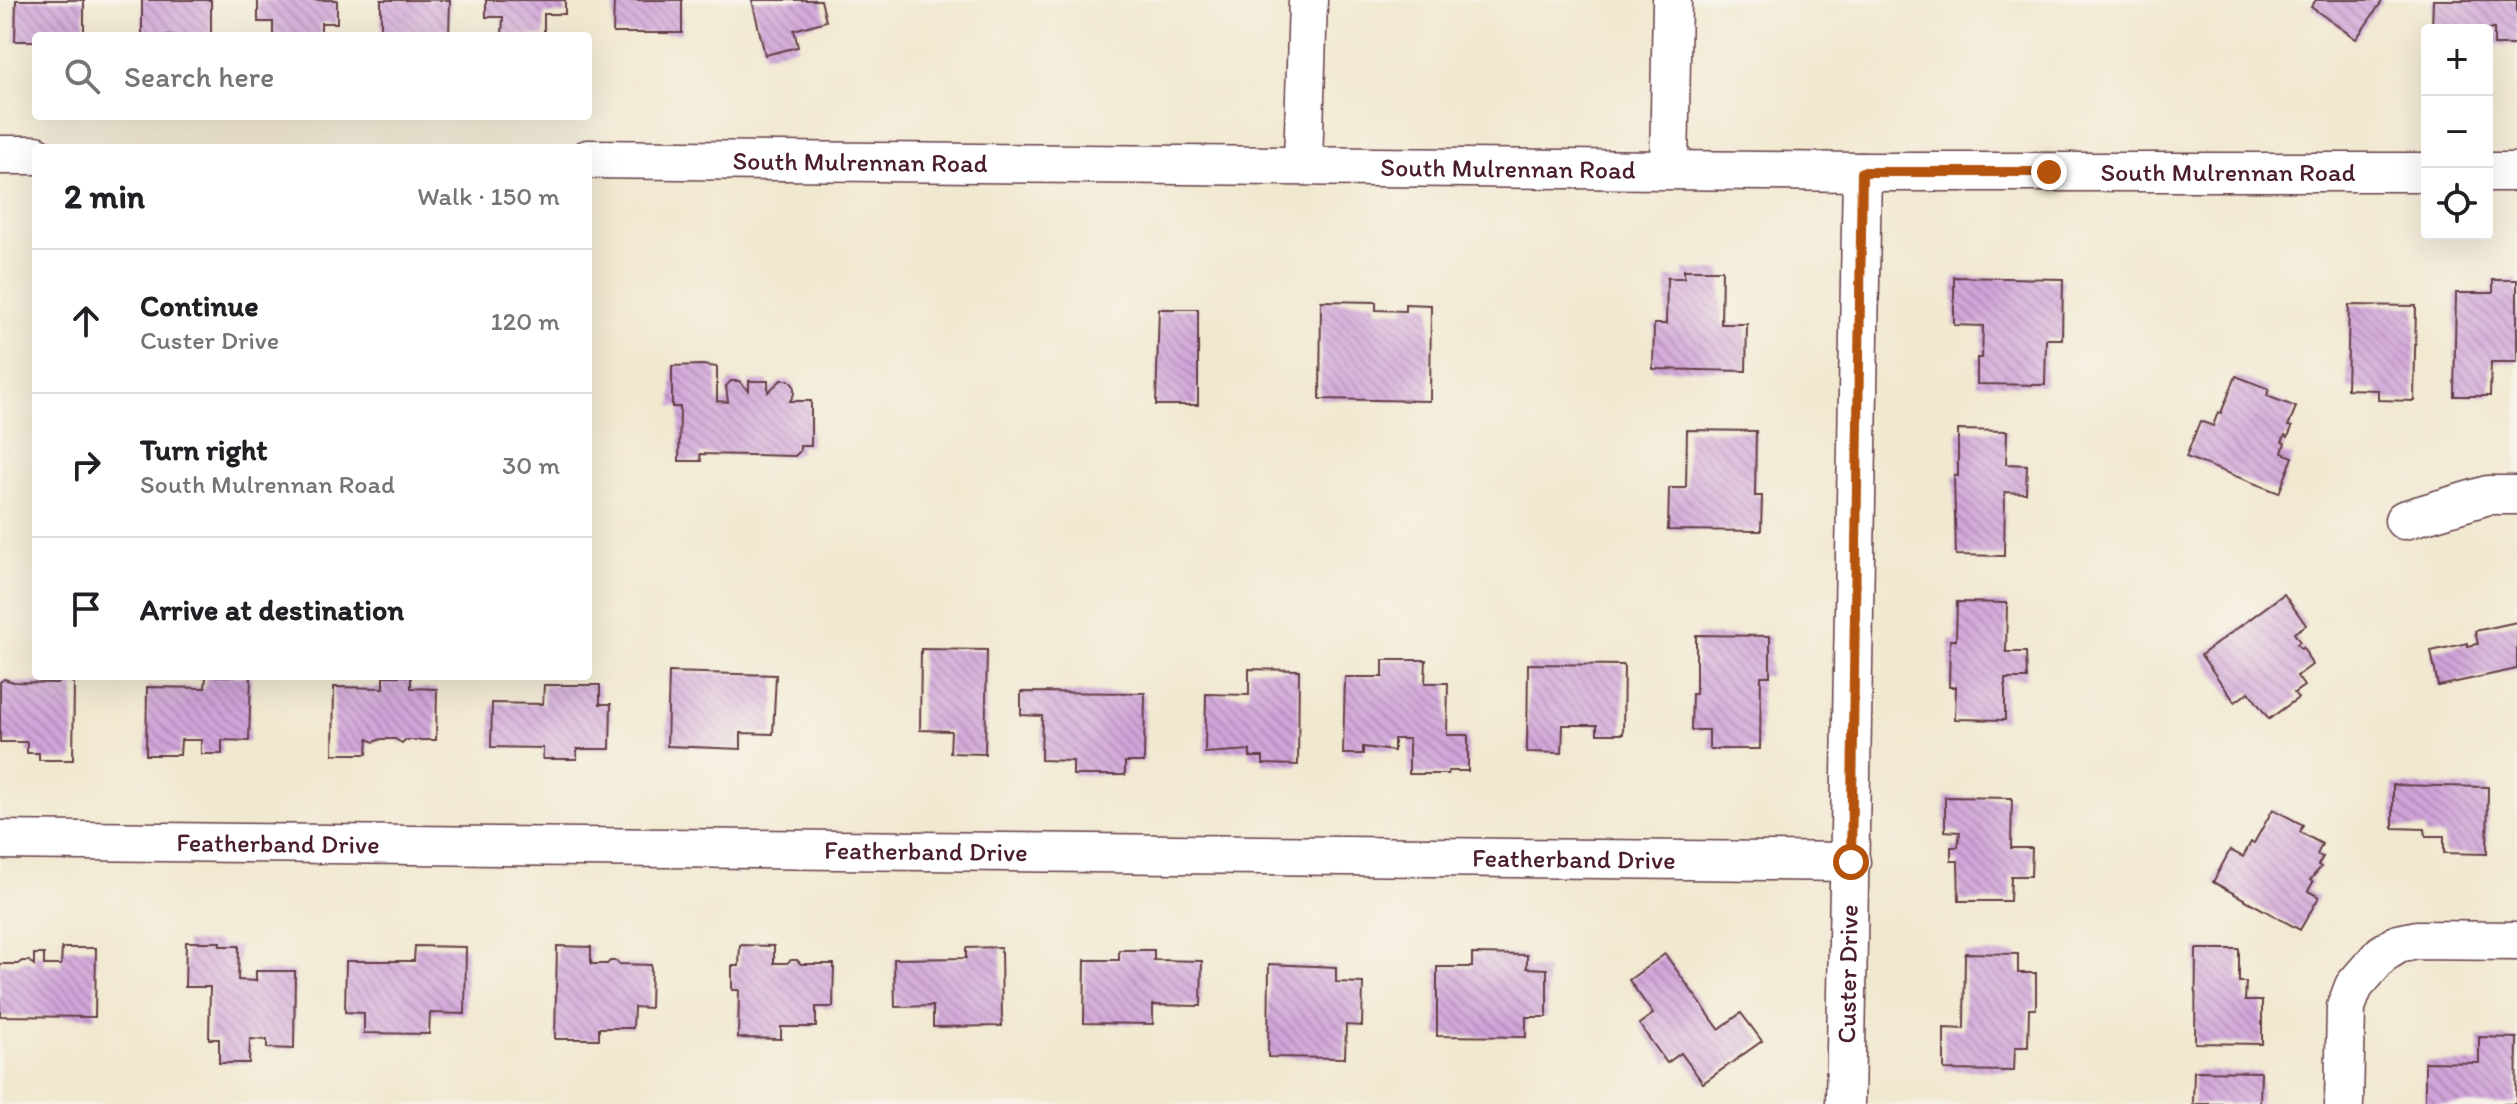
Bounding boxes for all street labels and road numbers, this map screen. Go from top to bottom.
street label: South Mulrennan Road [732,144,988,179]
street label: South Mulrennan Road [1380,151,1636,186]
street label: South Mulrennan Road [2100,156,2356,188]
street label: Featherband Drive [176,826,380,861]
street label: Featherband Drive [824,834,1028,868]
street label: Featherband Drive [1472,841,1676,876]
street label: Custer Drive [1830,904,1865,1044]

